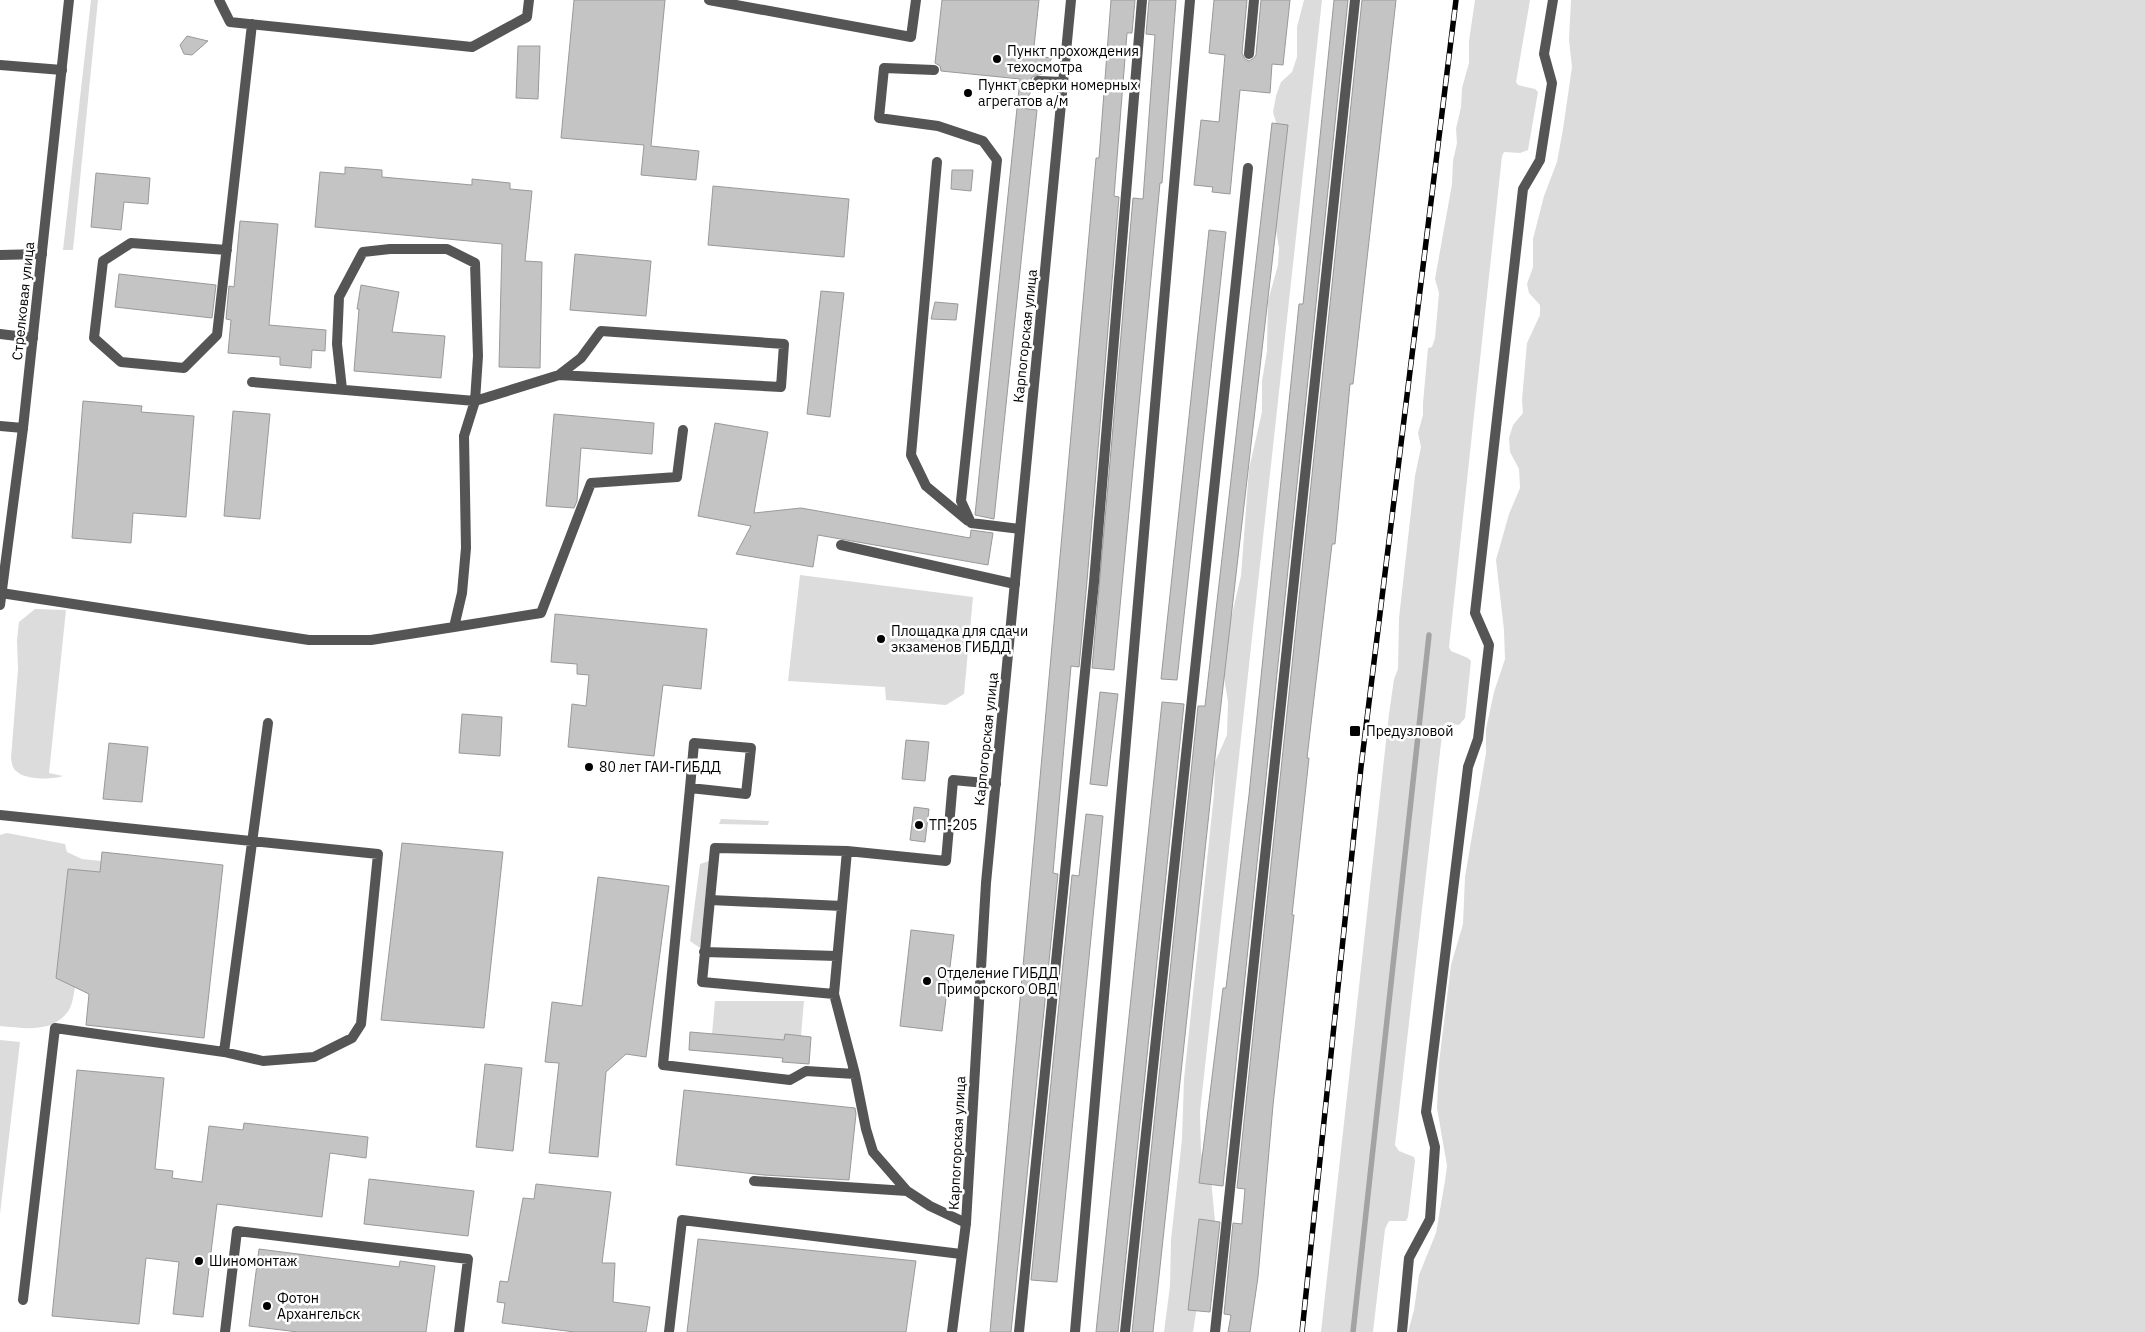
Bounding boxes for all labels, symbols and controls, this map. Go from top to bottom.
place label: Пункт прохождения техосмотра [1007,42,1139,76]
marker: Пункт прохождения техосмотра [991,53,1003,65]
place label: Пункт сверки номерных агрегатов а/м [978,76,1138,110]
marker: Пункт сверки номерных агрегатов а/м [962,87,974,99]
street label: Стрелковая улица [8,240,38,361]
street label: Карпогорская улица [1009,268,1041,404]
place label: Площадка для сдачи экзаменов ГИБДД [891,622,1028,656]
marker: Площадка для сдачи экзаменов ГИБДД [875,633,887,645]
street label: Карпогорская улица [970,671,1002,807]
place label: Предузловой [1366,722,1453,740]
marker: Предузловой [1348,724,1362,738]
place label: 80 лет ГАИ-ГИБДД [599,758,721,776]
marker: 80 лет ГАИ-ГИБДД [583,761,595,773]
place label: ТП-205 [929,816,978,834]
marker: ТП-205 [913,819,925,831]
place label: Отделение ГИБДД Приморского ОВД [937,964,1058,998]
marker: Отделение ГИБДД Приморского ОВД [921,975,933,987]
street label: Карпогорская улица [945,1075,970,1210]
place label: Шиномонтаж [209,1252,297,1270]
marker: Шиномонтаж [193,1255,205,1267]
place label: Фотон Архангельск [277,1289,360,1323]
marker: Фотон Архангельск [261,1300,273,1312]

